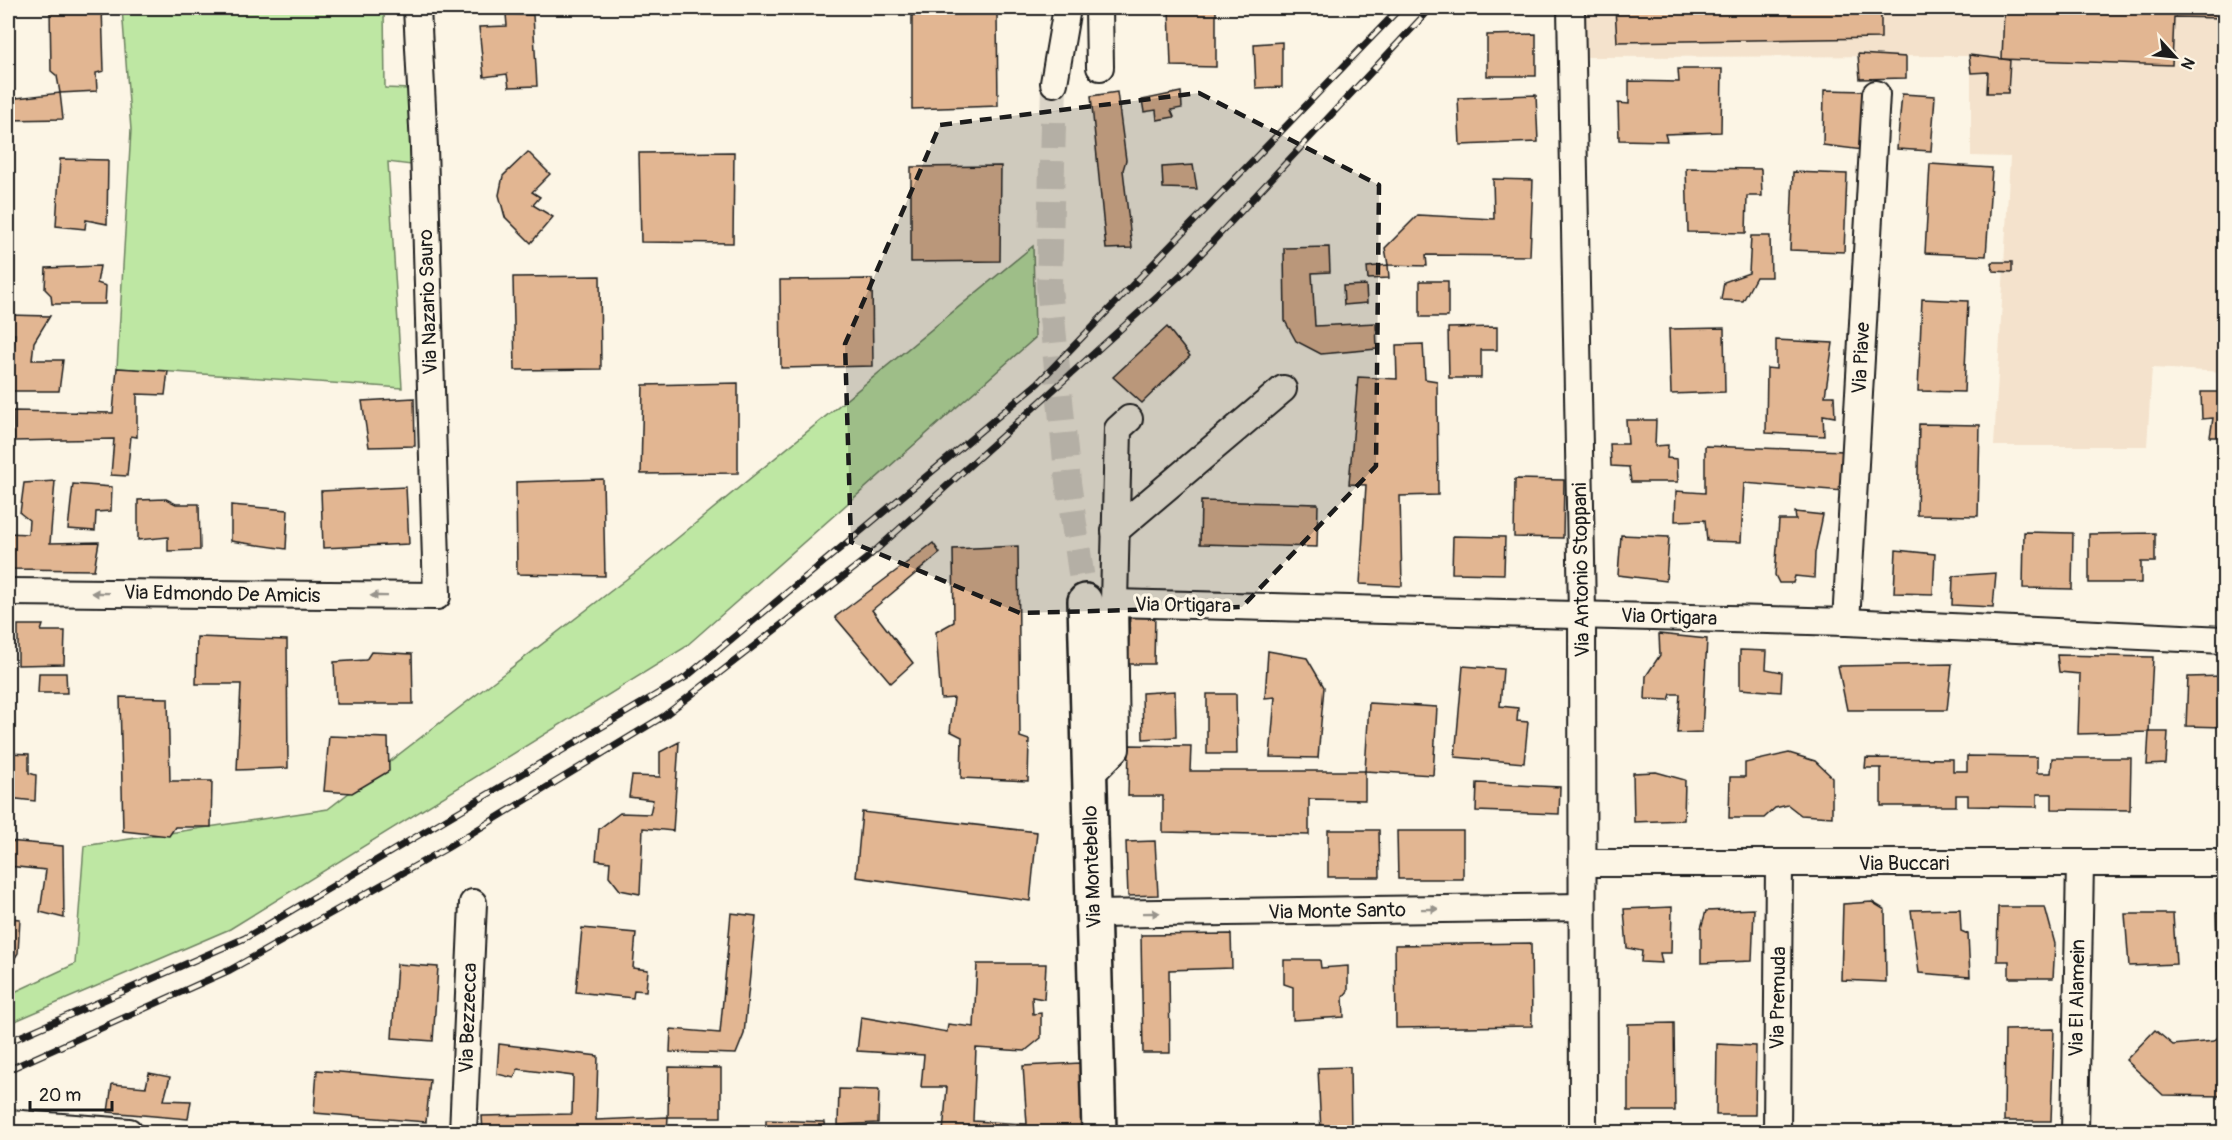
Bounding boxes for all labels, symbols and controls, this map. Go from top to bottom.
north arrow [2145,27,2205,87]
text: N [2176,54,2199,73]
street label: Via Nazario Sauro [413,229,443,375]
street label: Via Piave [1847,321,1875,395]
street label: Via Antonio Stoppani [1567,482,1595,658]
street label: Via Edmondo De Amicis [123,580,321,608]
one-way arrow [90,588,109,598]
one-way arrow [369,591,388,601]
street label: Via Ortigara [1135,592,1231,618]
street label: Via Ortigara [1620,603,1718,631]
street label: Via Montebello [1077,805,1107,929]
street label: Via Buccari [1859,851,1949,876]
street label: Via Monte Santo [1268,897,1406,925]
one-way arrow [1420,905,1439,914]
one-way arrow [1141,908,1160,918]
street label: Via El Alamein [2063,939,2091,1057]
street label: Via Premuda [1765,946,1791,1050]
street label: Via Bezzecca [454,962,482,1074]
scale bar [30,1074,112,1112]
text: 20 m [39,1084,81,1107]

